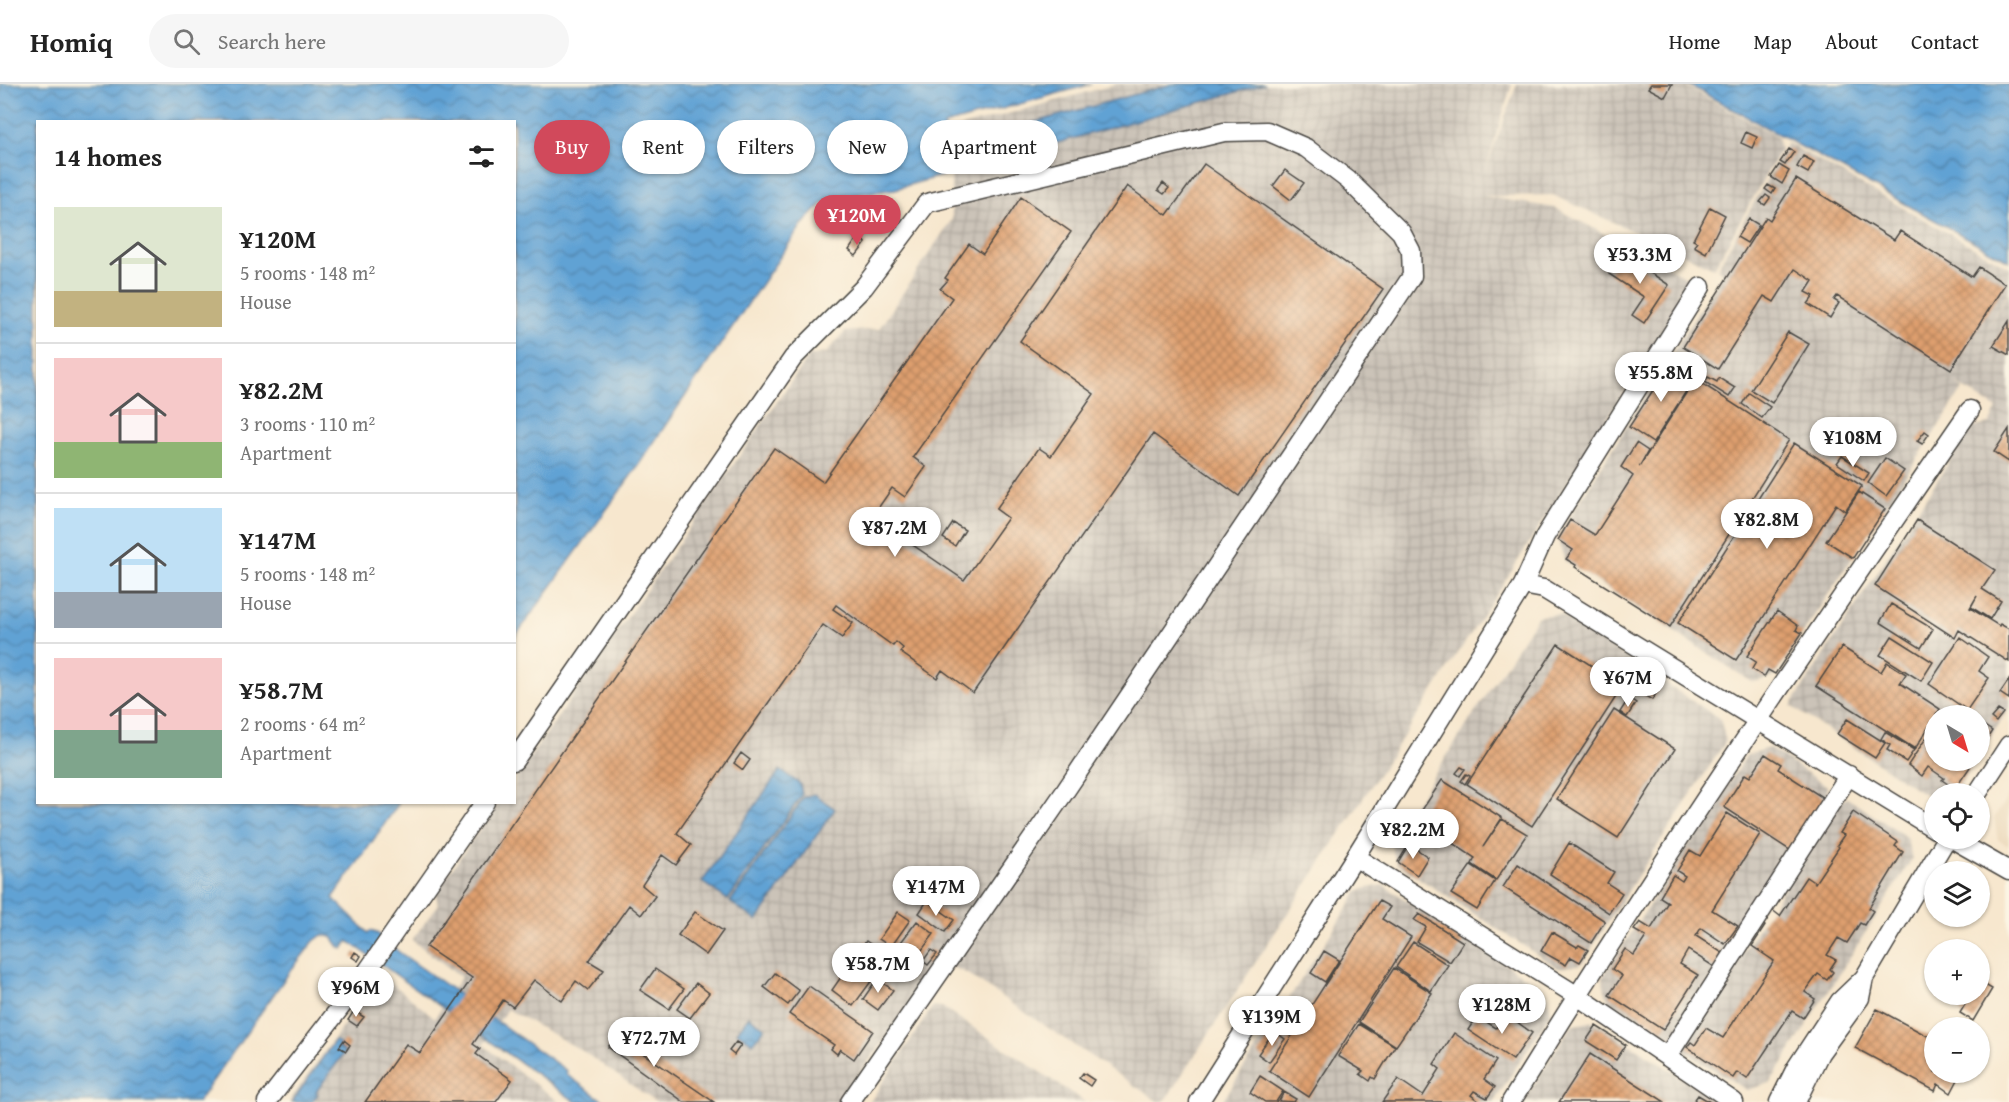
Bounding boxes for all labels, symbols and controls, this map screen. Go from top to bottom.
search box [149,14,569,68]
text: Homiq [30,21,113,62]
icon: search [170,25,203,58]
text: Search here [218,25,326,57]
text: Home [1669,26,1720,57]
text: Map [1753,26,1792,57]
text: About [1825,26,1878,57]
text: Contact [1911,26,1979,57]
chip: Buy [534,120,610,174]
chip: Rent [622,120,705,174]
chip: Filters [717,120,815,174]
chip: New [827,120,908,174]
chip: Apartment [920,120,1058,174]
text: 14 homes [54,137,162,176]
icon: filters [465,140,498,173]
pin: ¥120M [815,195,899,246]
text: ¥120M [828,200,886,229]
text: ¥120M [240,219,316,258]
icon: home [102,231,174,303]
pin: ¥53.3M [1591,234,1689,285]
text: ¥53.3M [1608,239,1672,268]
text: 5 rooms · 148 m² [240,258,375,287]
text: House [240,287,292,316]
pin: ¥55.8M [1612,352,1710,403]
text: ¥55.8M [1629,357,1693,386]
text: ¥82.2M [240,370,324,409]
icon: home [102,382,174,454]
text: 3 rooms · 110 m² [240,409,375,438]
pin: ¥108M [1811,417,1895,468]
text: ¥108M [1824,422,1882,451]
text: Apartment [240,438,332,467]
pin: ¥82.8M [1718,499,1816,550]
text: ¥82.8M [1735,504,1799,533]
pin: ¥87.2M [846,507,944,558]
text: ¥87.2M [863,512,927,541]
text: ¥147M [240,520,316,559]
icon: home [102,532,174,604]
text: 5 rooms · 148 m² [240,559,375,588]
text: House [240,588,292,617]
pin: ¥67M [1592,657,1664,708]
text: ¥67M [1604,662,1652,691]
text: ¥58.7M [240,670,324,709]
icon: home [102,682,174,754]
north arrow [1924,705,1990,771]
map controls [1924,705,1990,1083]
text: 2 rooms · 64 m² [240,709,366,738]
text: Apartment [240,738,332,767]
button: locate [1924,783,1990,849]
pin: ¥82.2M [1364,809,1462,860]
text: ¥82.2M [1381,814,1445,843]
button: layers [1924,861,1990,927]
pin: ¥147M [894,866,978,917]
text: ¥147M [907,871,965,900]
button: + [1924,939,1990,1005]
pin: ¥58.7M [829,943,927,994]
text: ¥58.7M [846,948,910,977]
pin: ¥96M [320,967,392,1018]
text: ¥96M [332,972,380,1001]
pin: ¥128M [1460,984,1544,1035]
text: ¥128M [1473,989,1531,1018]
pin: ¥139M [1230,996,1314,1047]
text: ¥139M [1243,1001,1301,1030]
pin: ¥72.7M [605,1017,703,1068]
button: − [1924,1017,1990,1083]
text: ¥72.7M [622,1022,686,1051]

